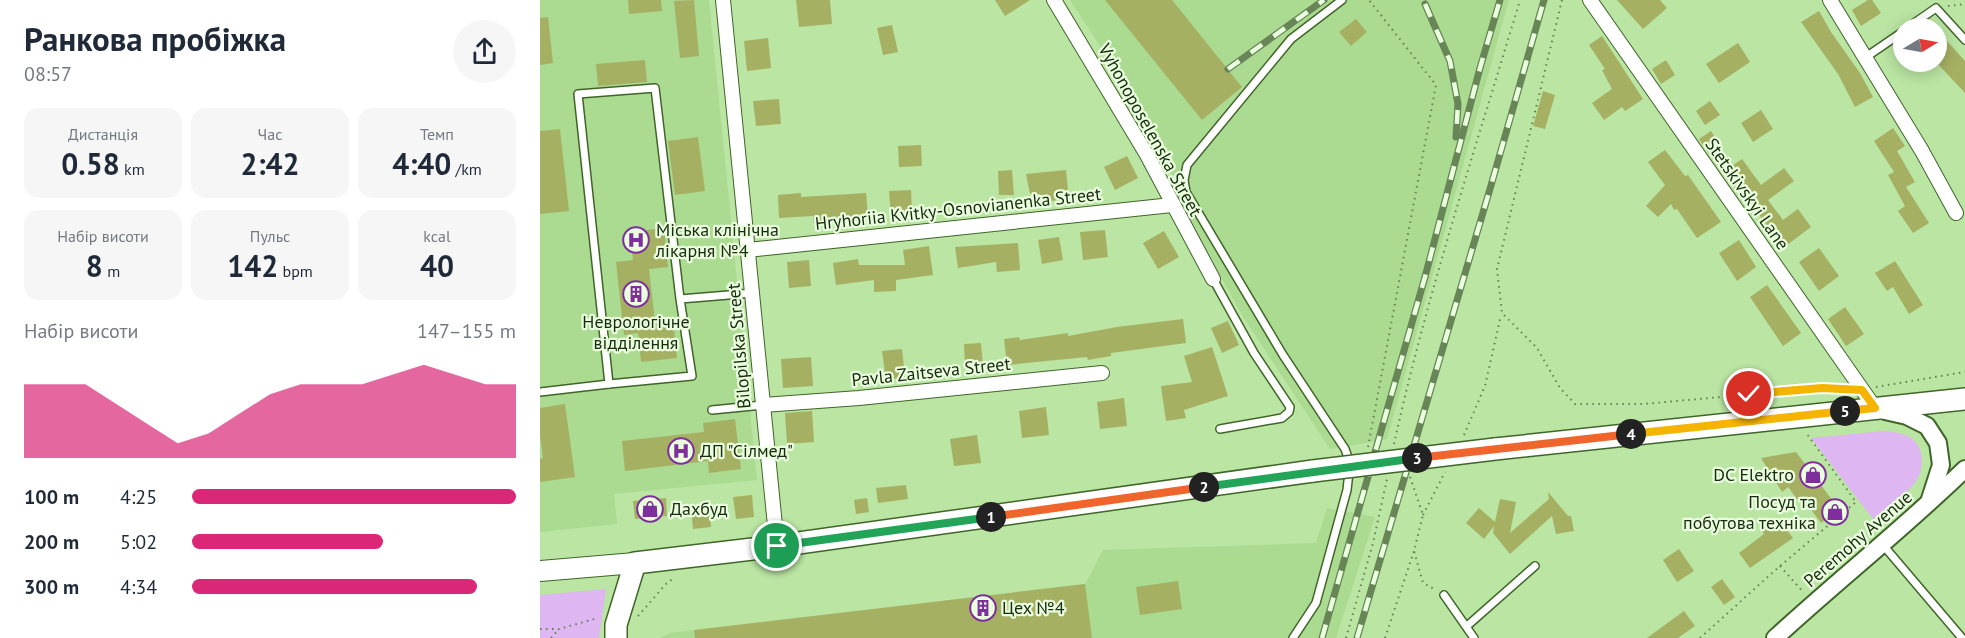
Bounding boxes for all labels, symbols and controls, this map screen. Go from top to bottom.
text: Ранкова пробіжка [24,17,286,60]
north arrow [1893,18,1947,72]
map controls [1893,18,1947,72]
button: share [453,20,516,83]
street label: Vyhonoposelenska Street [1093,39,1207,220]
text: 08:57 [24,61,72,87]
text: Дистанція [68,124,138,144]
text: Час [258,124,282,144]
text: Темп [420,124,454,144]
street label: Stetskivskyi Lane [1700,133,1795,254]
text: 0.58 [61,144,120,183]
text: 2:42 [240,144,300,183]
text: 4:40 [392,144,451,183]
text: km [120,159,145,179]
text: /km [451,159,482,179]
street label: Hryhoriia Kvitky-Osnovianenka Street [814,182,1102,235]
place label: Міська клінічна лікарня №4 [655,218,779,262]
hospital icon: Міська клінічна лікарня №4 [621,225,651,255]
text: Набір висоти [57,226,149,246]
text: Пульс [250,226,290,246]
text: kcal [423,226,451,246]
text: 8 [86,246,103,285]
text: 142 [227,246,278,285]
text: 40 [420,246,454,285]
text: m [103,261,120,281]
text: bpm [278,261,313,281]
building icon: Неврологічне відділення [621,279,651,309]
street label: Bilopilska Street [722,282,755,410]
place label: Неврологічне відділення [582,310,690,354]
text: Набір висоти [24,318,138,344]
text: 147–155 m [417,318,516,344]
street label: Pavla Zaitseva Street [850,352,1012,391]
pin [1723,368,1774,419]
icon: check [1732,377,1765,410]
pin: 5 [1830,396,1860,426]
text: 5 [1840,401,1850,421]
pin: 4 [1616,419,1646,449]
text: 4 [1626,424,1636,444]
hospital icon: ДП "Сілмед" [666,436,696,466]
place label: ДП "Сілмед" [700,439,793,462]
pin: 3 [1402,443,1432,473]
text: 3 [1412,448,1422,468]
shop icon: DC Elektro [1798,460,1828,490]
place label: DC Elektro [1713,463,1794,486]
pin: 2 [1189,472,1219,502]
text: 2 [1199,477,1209,497]
text: 100 m [24,484,79,510]
text: 4:25 [120,484,157,510]
street label: Peremohy Avenue [1799,485,1917,592]
place label: Посуд та побутова техніка [1683,490,1816,534]
shop icon: Дахбуд [635,494,665,524]
place label: Дахбуд [670,497,728,520]
shop icon: Посуд та побутова техніка [1820,497,1850,527]
pin: 1 [976,502,1006,532]
text: 1 [986,507,996,527]
pin [751,520,802,571]
text: 200 m [24,529,79,555]
text: 5:02 [120,529,157,555]
icon: arrive [760,529,793,562]
text: 300 m [24,574,79,600]
text: 4:34 [120,574,157,600]
building icon: Цех №4 [968,593,998,623]
place label: Цех №4 [1002,596,1065,619]

